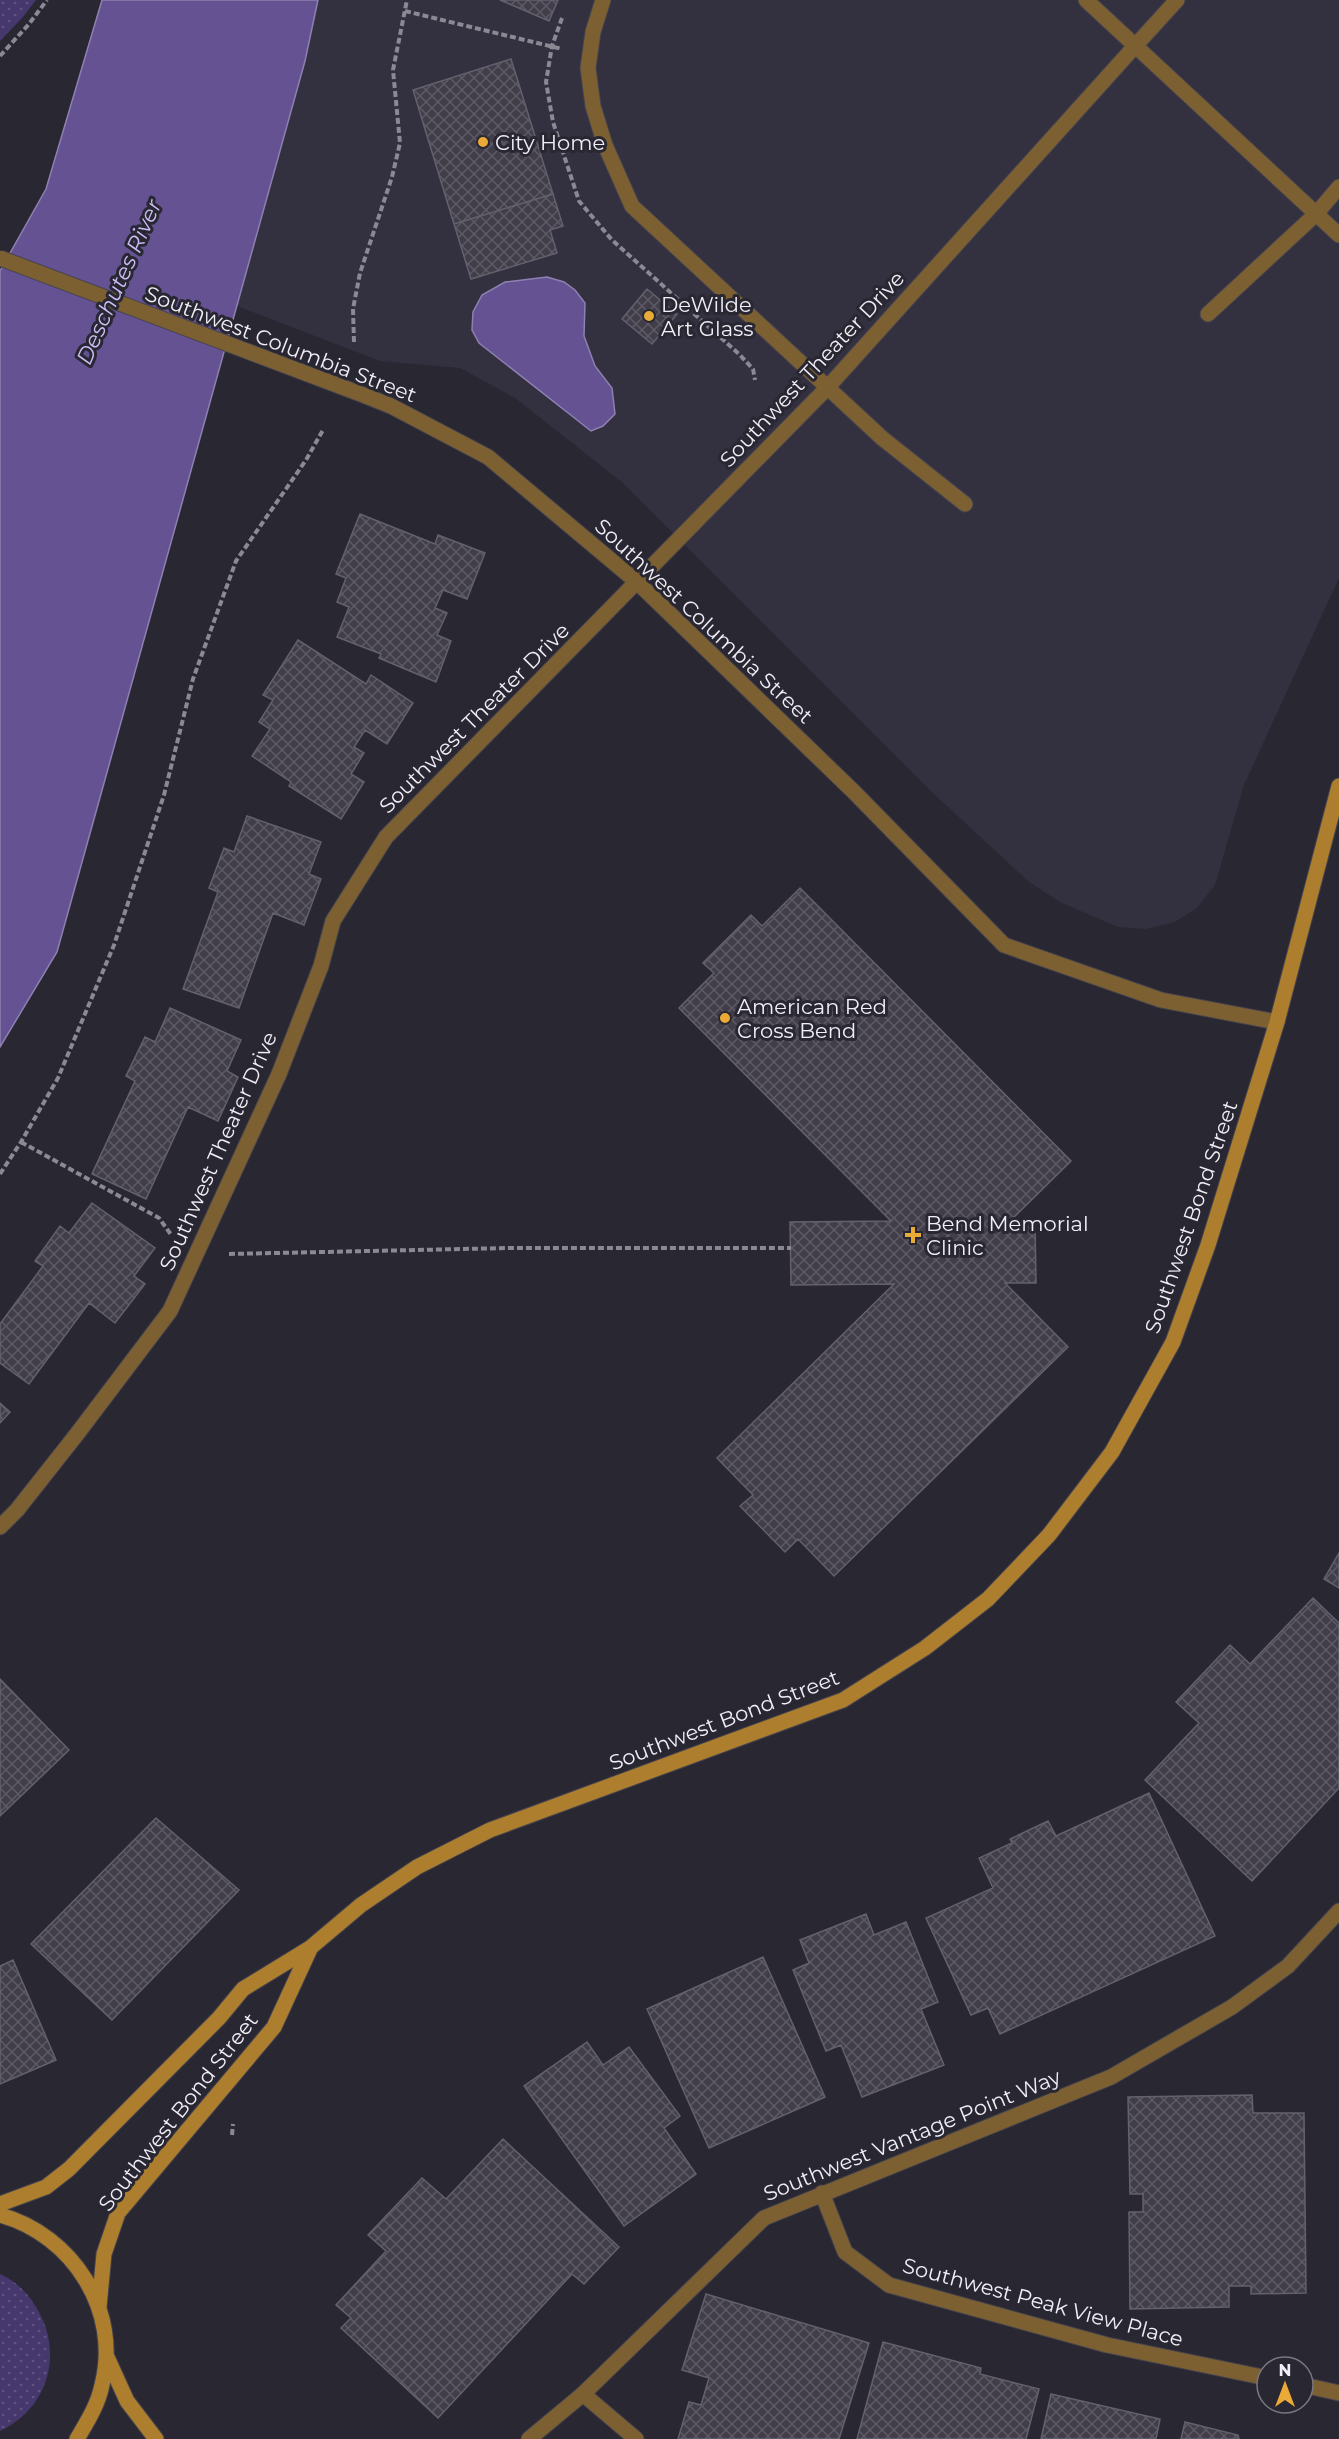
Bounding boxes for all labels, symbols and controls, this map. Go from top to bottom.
place label: City Home [495,130,605,155]
marker: City Home [476,135,490,149]
water label: Deschutes River [70,194,168,369]
street label: Southwest Theater Drive [715,266,909,472]
street label: Southwest Columbia Street [142,281,420,407]
place label: DeWilde Art Glass [661,292,754,341]
marker: DeWilde Art Glass [642,309,656,323]
street label: Southwest Columbia Street [590,513,818,729]
street label: Southwest Theater Drive [374,618,574,818]
place label: American Red Cross Bend [737,994,887,1043]
marker: American Red Cross Bend [718,1011,732,1025]
street label: Southwest Theater Drive [154,1028,282,1274]
street label: Southwest Bond Street [1139,1097,1243,1337]
place label: Bend Memorial Clinic [926,1211,1089,1260]
marker: Bend Memorial Clinic [904,1226,922,1244]
street label: Southwest Bond Street [606,1665,842,1775]
street label: Southwest Bond Street [93,2008,263,2216]
street label: Southwest Vantage Point Way [760,2064,1065,2206]
street label: Southwest Peak View Place [900,2252,1186,2352]
north arrow [1255,2355,1315,2415]
text: N [1279,2361,1291,2380]

